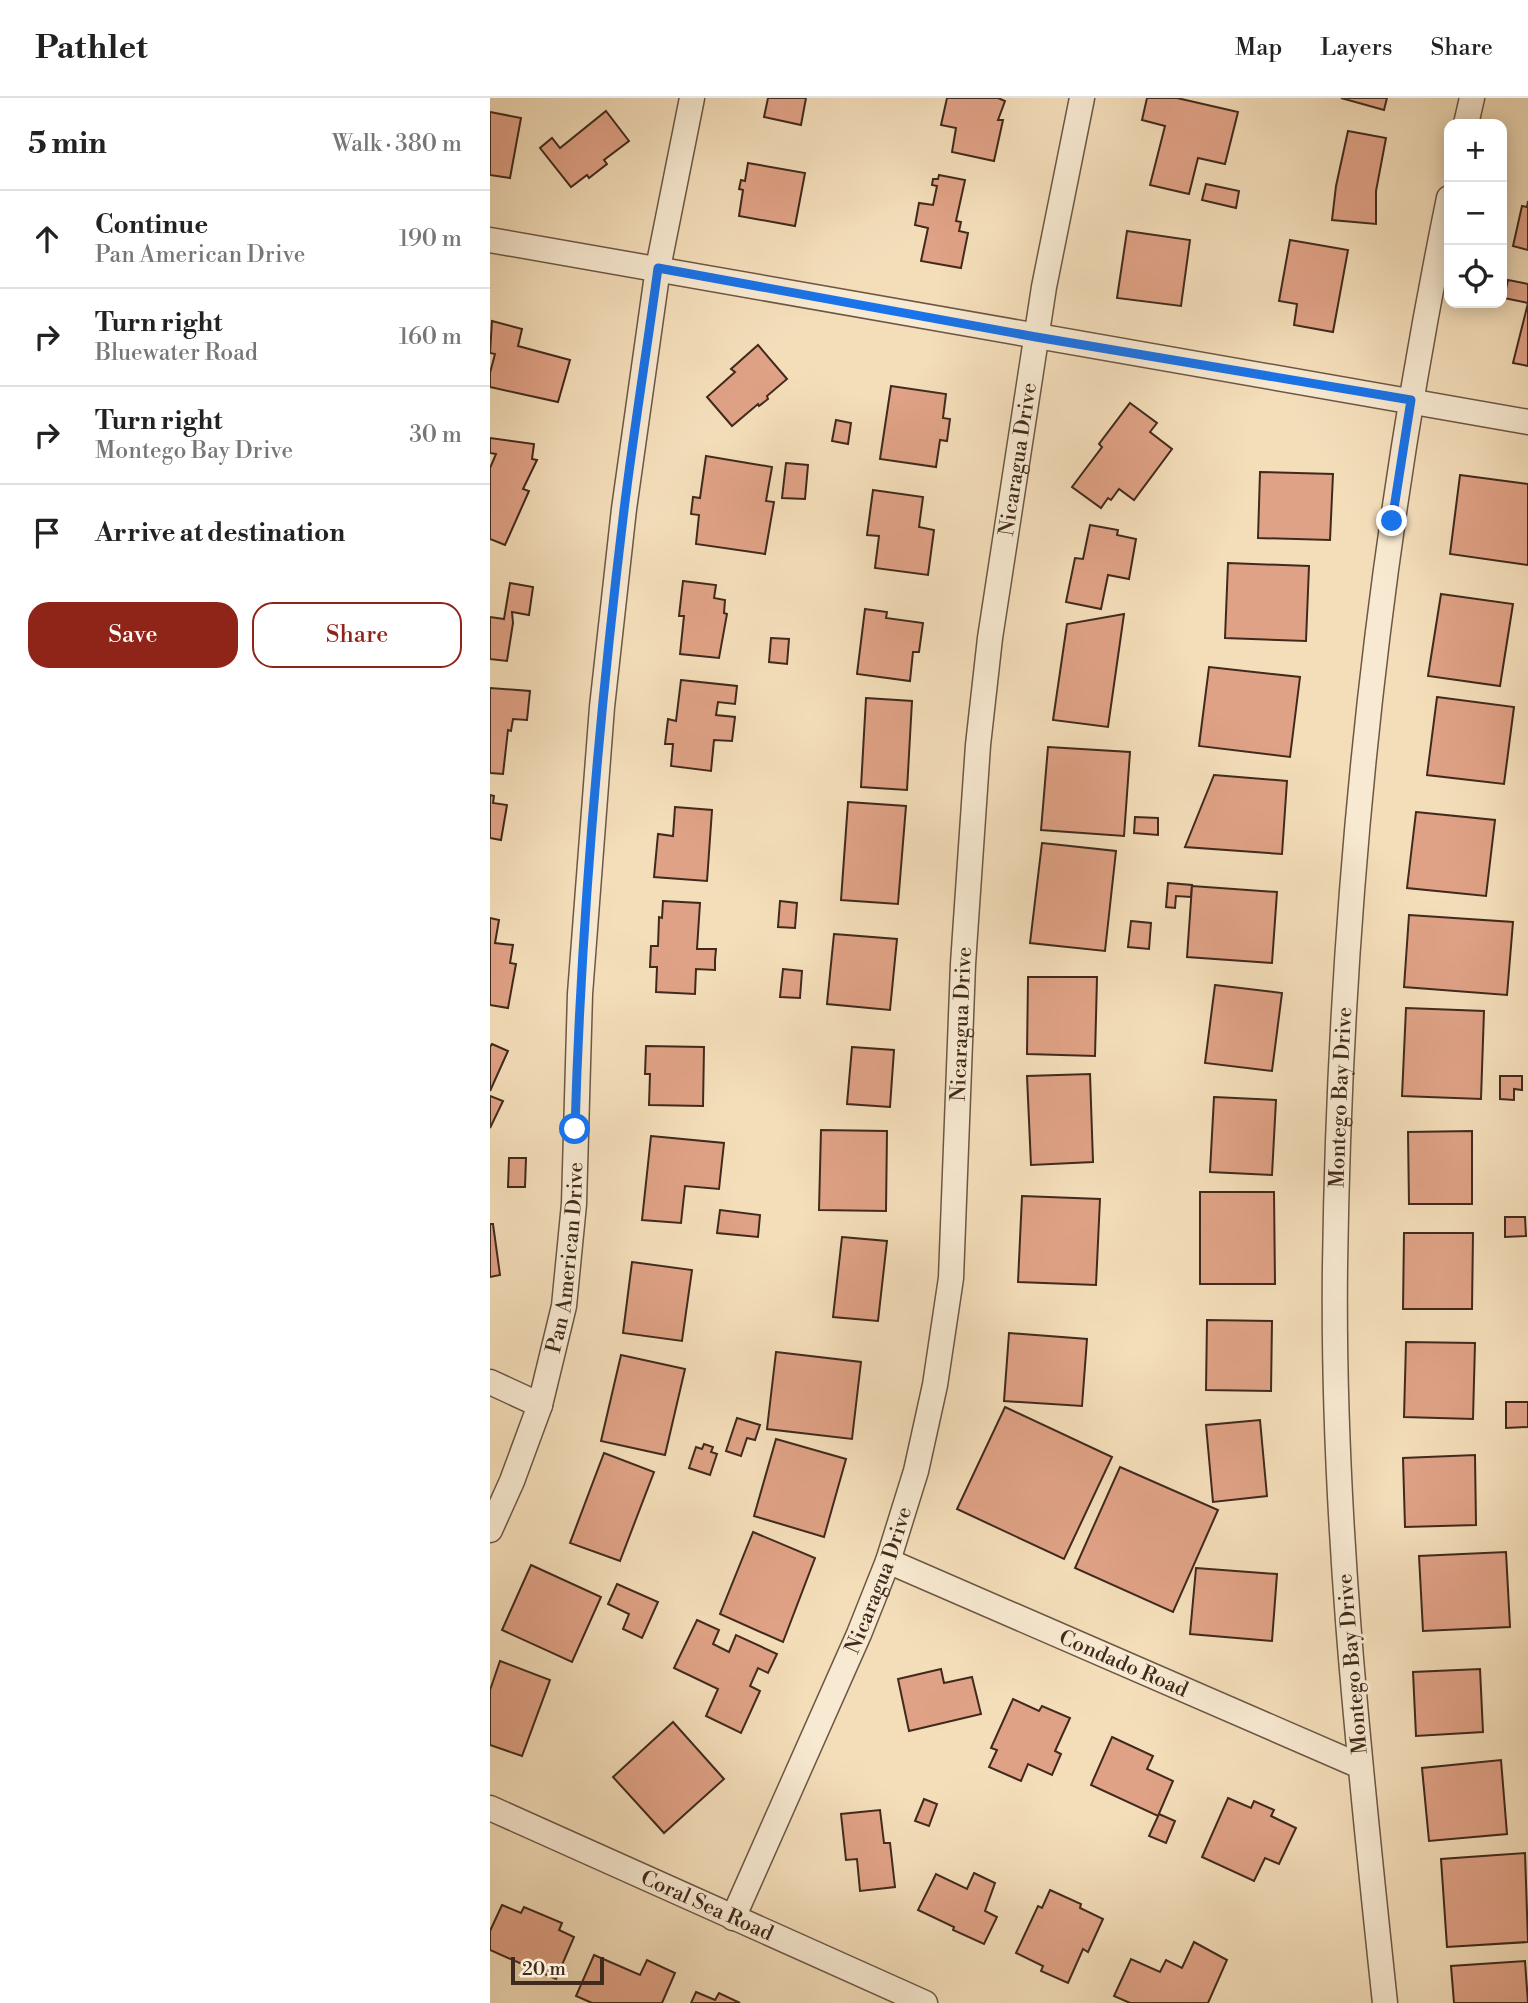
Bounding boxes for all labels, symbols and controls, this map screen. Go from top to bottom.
text: Pathlet [35,28,148,69]
text: Map [1235,33,1282,63]
text: Layers [1320,33,1392,63]
text: Share [1430,33,1493,63]
map controls [1444,119,1507,308]
button: + [1444,119,1507,182]
text: 5 min [28,125,107,163]
text: Walk · 380 m [332,130,462,158]
button: − [1444,182,1507,245]
text: Continue [95,209,208,241]
icon: ahead [28,220,66,258]
text: 190 m [399,225,462,253]
text: Pan American Drive [95,241,305,269]
button: locate [1444,245,1507,308]
text: Turn right [95,307,223,339]
icon: right [28,318,66,356]
text: 160 m [399,323,462,351]
text: Bluewater Road [95,339,258,367]
street label: Nicaragua Drive [994,381,1043,538]
text: Turn right [95,405,223,437]
icon: right [28,416,66,454]
text: 30 m [409,421,462,449]
text: Montego Bay Drive [95,437,293,465]
route end [1376,505,1407,536]
icon: arrive [28,514,66,552]
text: Arrive at destination [95,517,345,549]
button: Save [28,602,238,668]
button: Share [252,602,462,668]
street label: Nicaragua Drive [946,946,978,1102]
street label: Montego Bay Drive [1325,1006,1358,1188]
route start [559,1113,590,1144]
street label: Pan American Drive [541,1162,589,1356]
street label: Nicaragua Drive [840,1504,918,1658]
street label: Montego Bay Drive [1332,1573,1374,1755]
street label: Condado Road [1055,1625,1192,1704]
street label: Coral Sea Road [636,1865,777,1947]
scale bar [511,1954,604,1986]
text: 20 m [522,1957,566,1981]

